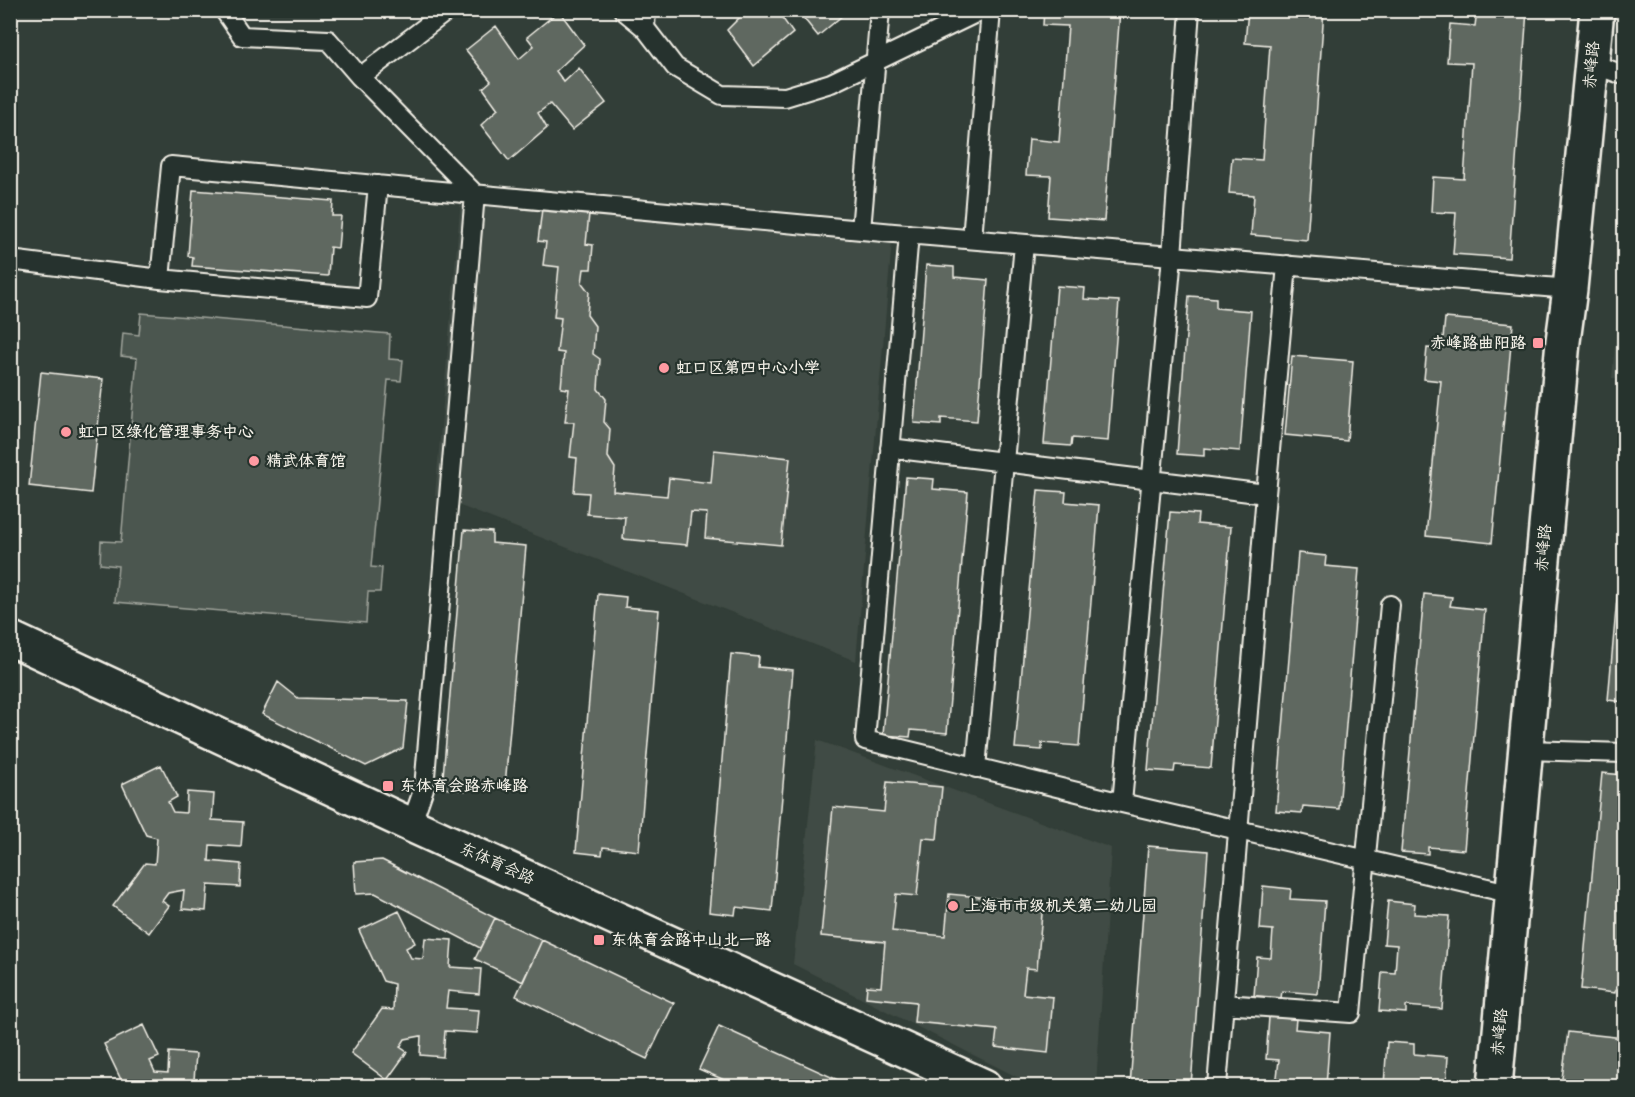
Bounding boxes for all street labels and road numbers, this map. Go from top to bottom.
street label: 赤峰路 [1580,40,1604,90]
street label: 赤峰路 [1532,523,1556,573]
street label: 东体育会路 [457,839,537,889]
street label: 赤峰路 [1488,1007,1512,1057]

